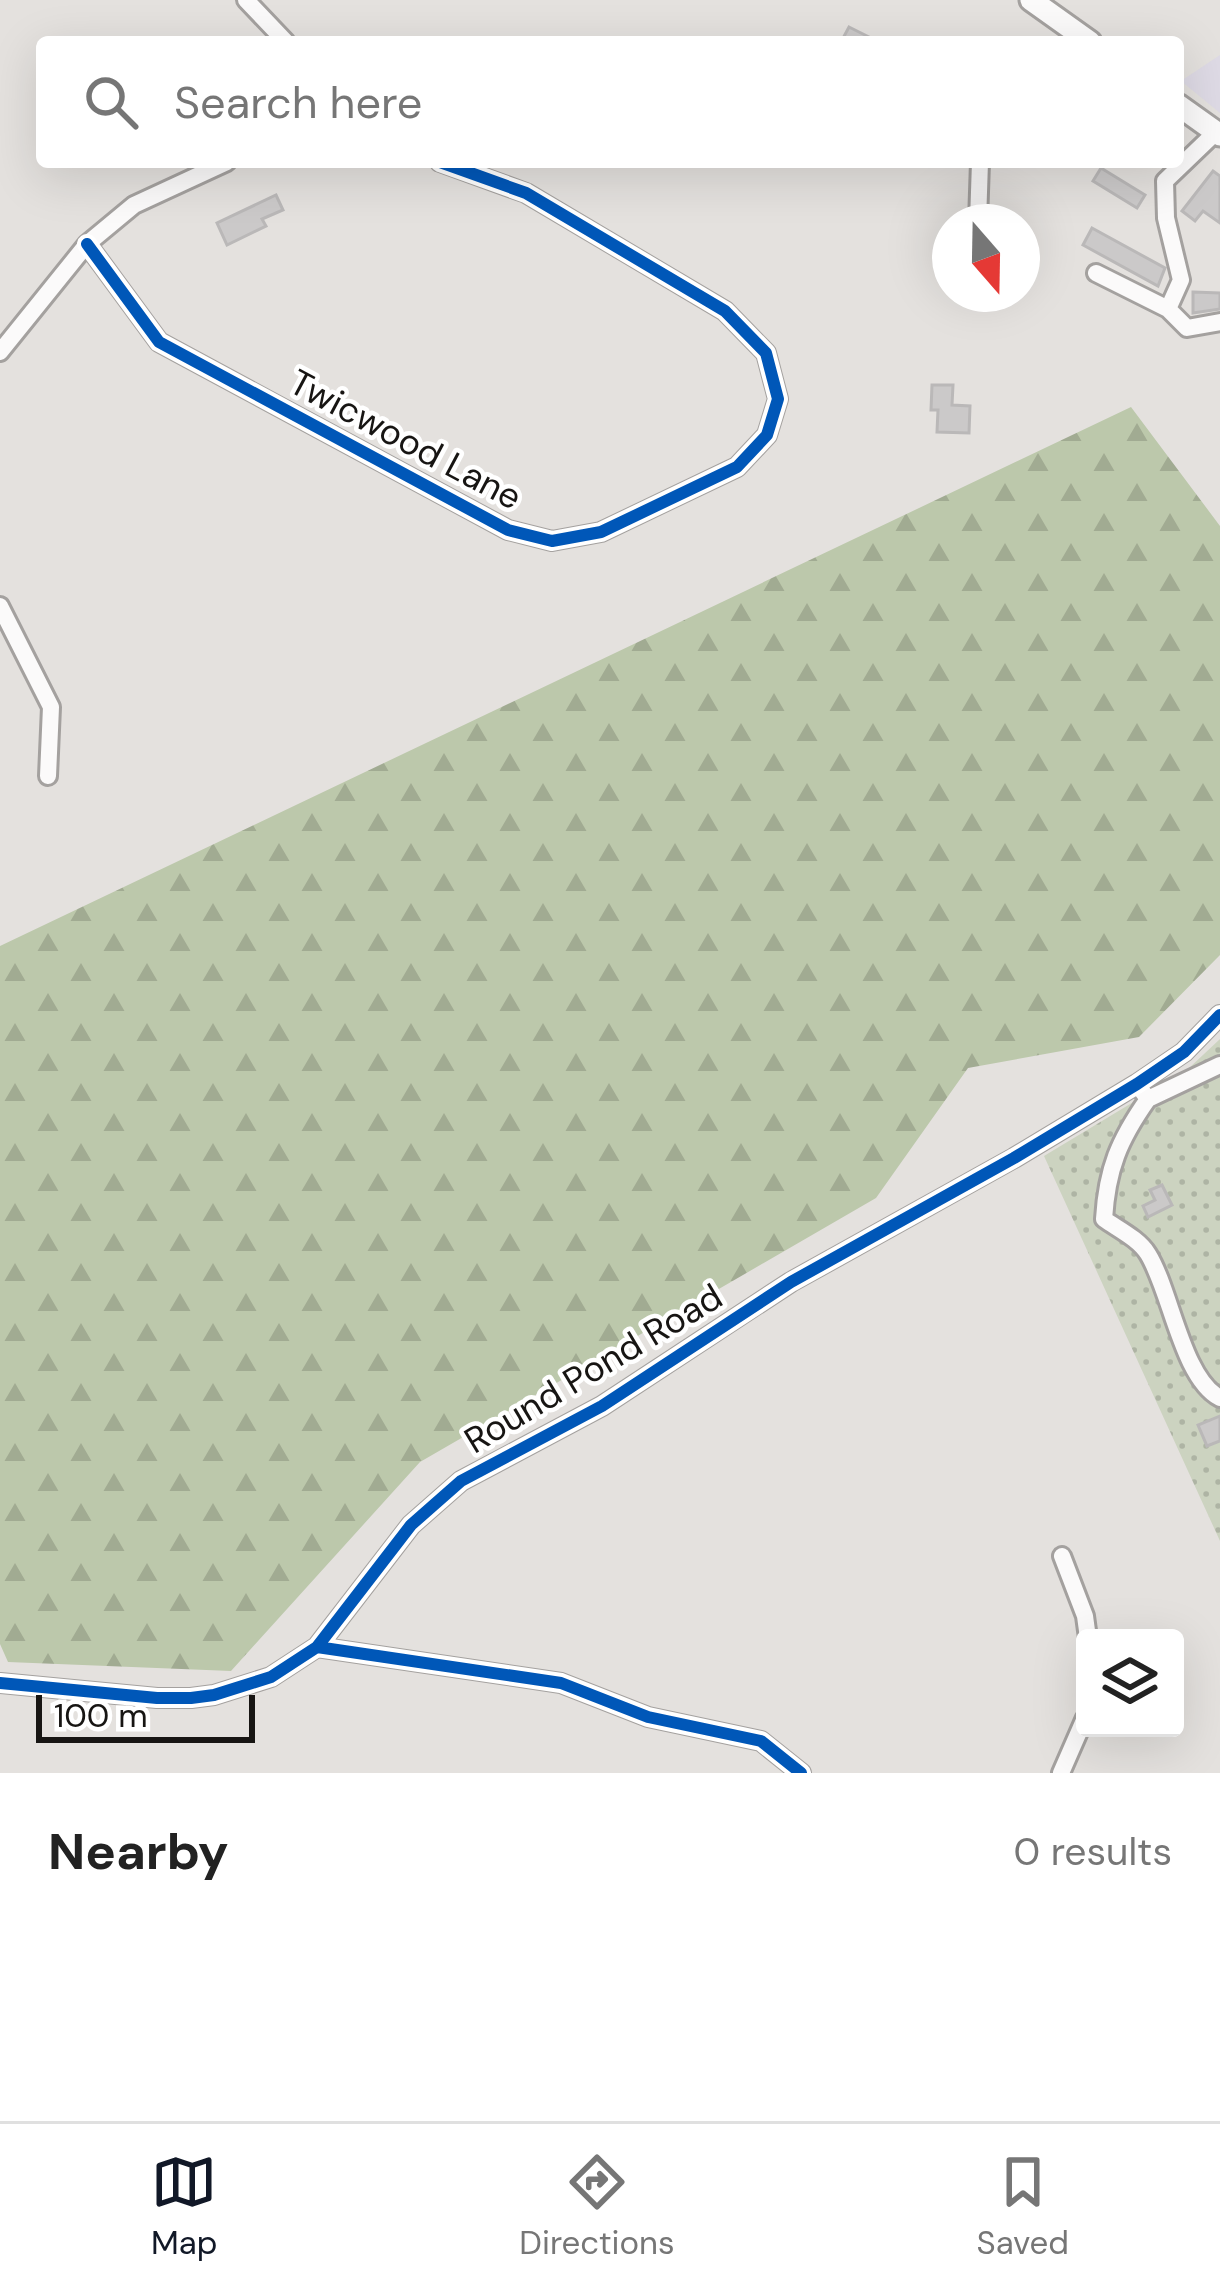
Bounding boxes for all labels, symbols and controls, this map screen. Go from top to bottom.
search box [36,36,1184,168]
icon: search [78,69,144,135]
text: Search here [174,73,422,132]
north arrow [932,204,1040,312]
street label: Twicwood Lane [282,359,530,520]
street label: Round Pond Road [456,1273,731,1464]
map controls [1076,1629,1184,1737]
button: layers [1076,1629,1184,1737]
scale bar [36,1689,255,1742]
text: 100 m [54,1694,148,1737]
text: Nearby [48,1818,229,1885]
text: 0 results [1014,1826,1172,1877]
tab: Map [151,2149,217,2264]
tab: Directions [519,2149,675,2264]
tab: Saved [977,2149,1069,2264]

